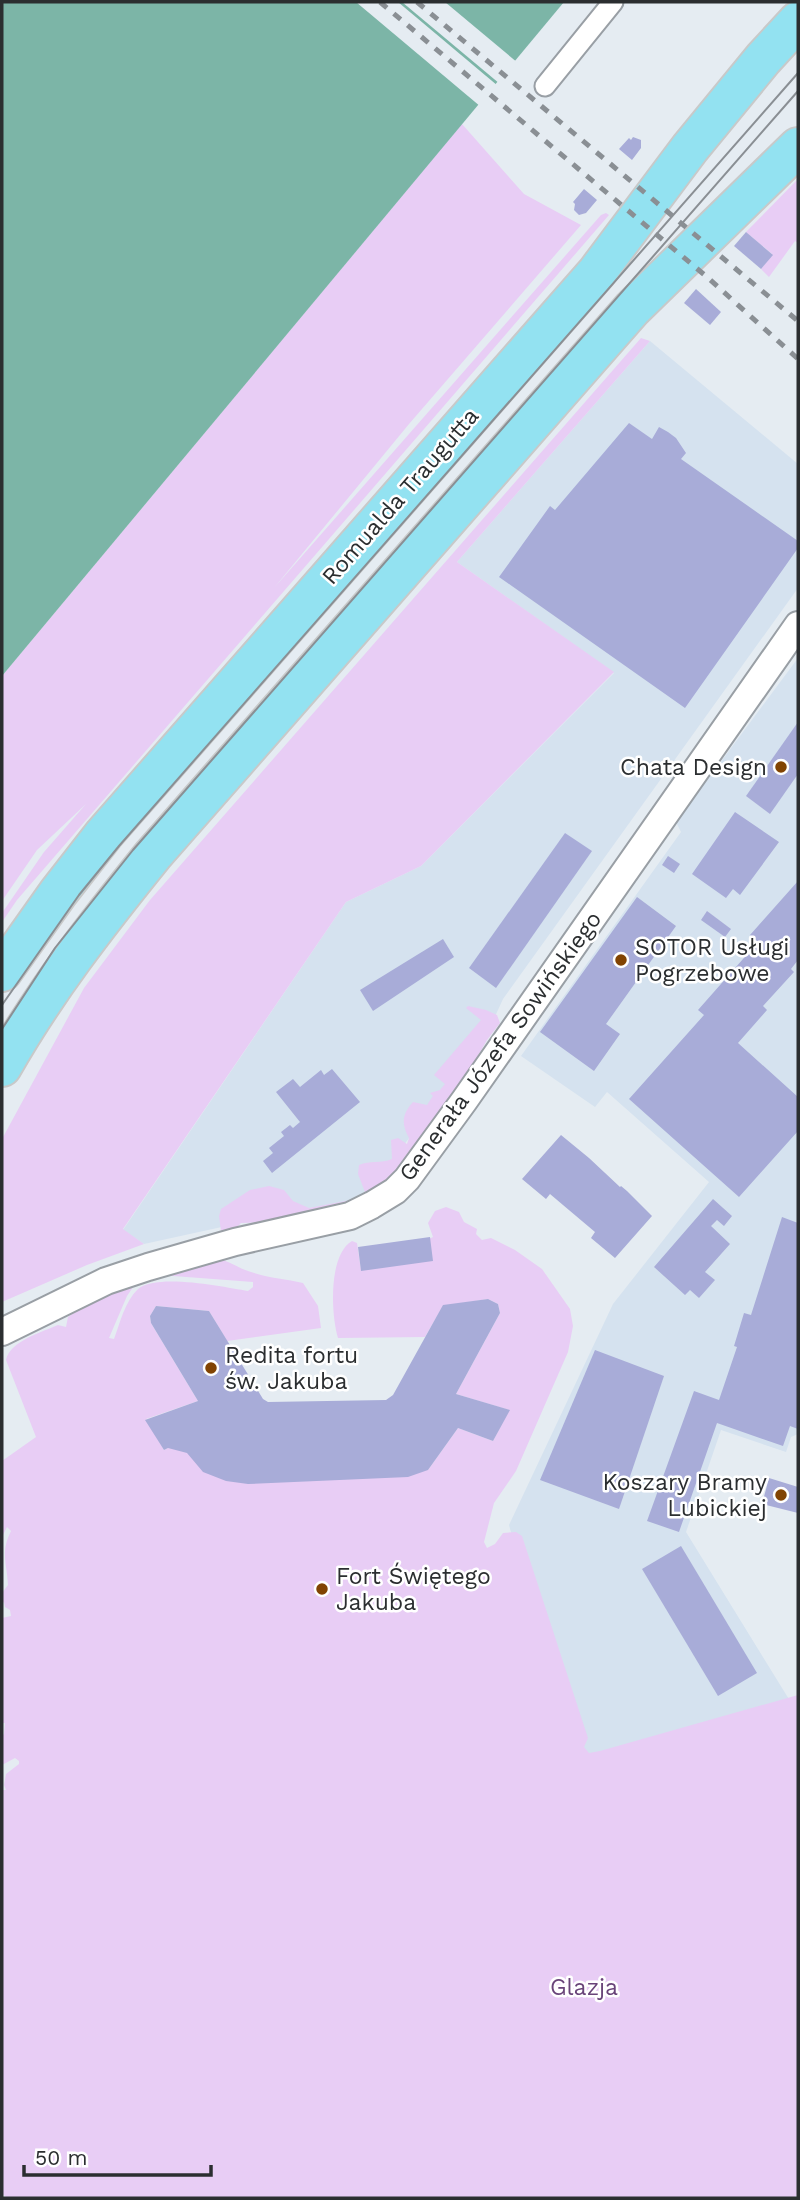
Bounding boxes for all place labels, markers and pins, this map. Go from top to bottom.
place label: Chata Design [620,754,767,781]
marker: Chata Design [773,759,789,775]
place label: SOTOR Usługi Pogrzebowe [635,934,789,987]
marker: SOTOR Usługi Pogrzebowe [613,952,629,968]
place label: Redita fortu św. Jakuba [225,1342,358,1395]
marker: Redita fortu św. Jakuba [203,1360,219,1376]
place label: Koszary Bramy Lubickiej [603,1469,767,1522]
marker: Koszary Bramy Lubickiej [773,1487,789,1503]
place label: Fort Świętego Jakuba [336,1562,491,1616]
marker: Fort Świętego Jakuba [314,1581,330,1597]

